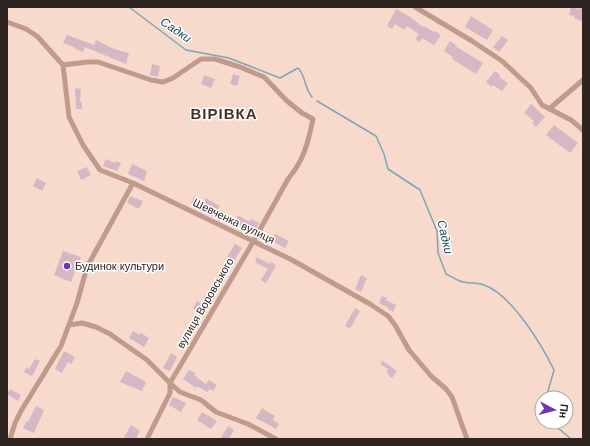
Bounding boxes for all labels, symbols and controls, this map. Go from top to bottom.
water label: Садки [158,14,194,46]
district label: ВІРІВКА [191,105,258,122]
street label: Шевченка вулиця [191,196,277,246]
water label: Садки [434,219,456,256]
street label: вулиця Воровського [174,256,236,350]
place label: Будинок культури [75,260,164,272]
marker: Будинок культури [62,261,72,271]
north arrow [534,390,574,430]
text: Пн [557,403,571,419]

